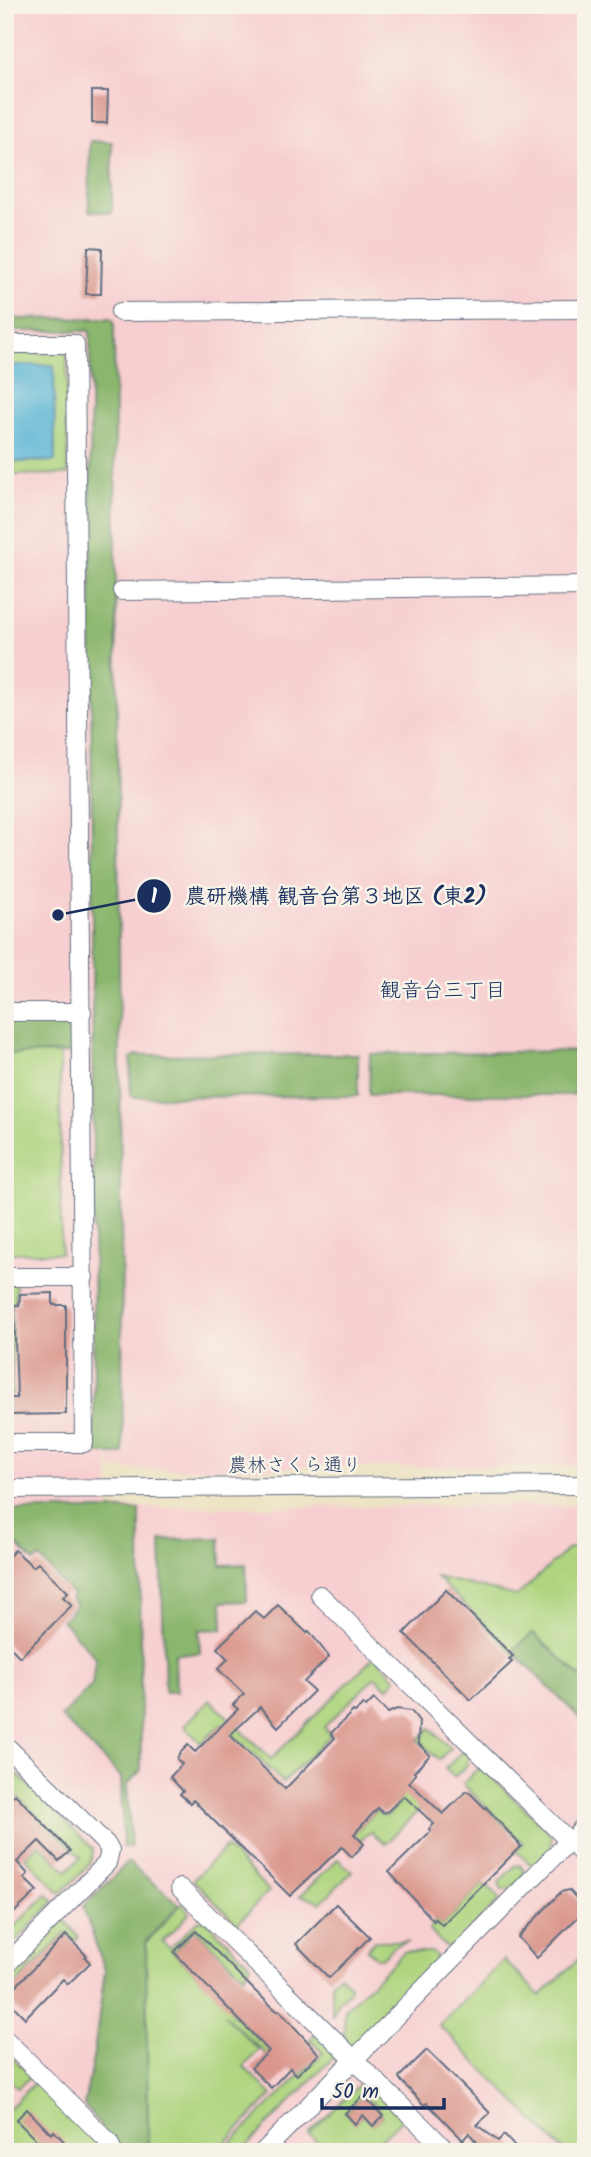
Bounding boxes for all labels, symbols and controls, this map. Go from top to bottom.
callout: 農研機構 観音台第３地区 (東2) [136,875,501,917]
text: 1 [151,881,158,914]
text: 農研機構 観音台第３地区 (東2) [185,881,487,914]
district label: 観音台三丁目 [380,975,506,1008]
street label: 農林さくら通り [228,1451,362,1481]
scale bar [322,2066,444,2110]
text: 50 m [332,2076,379,2109]

